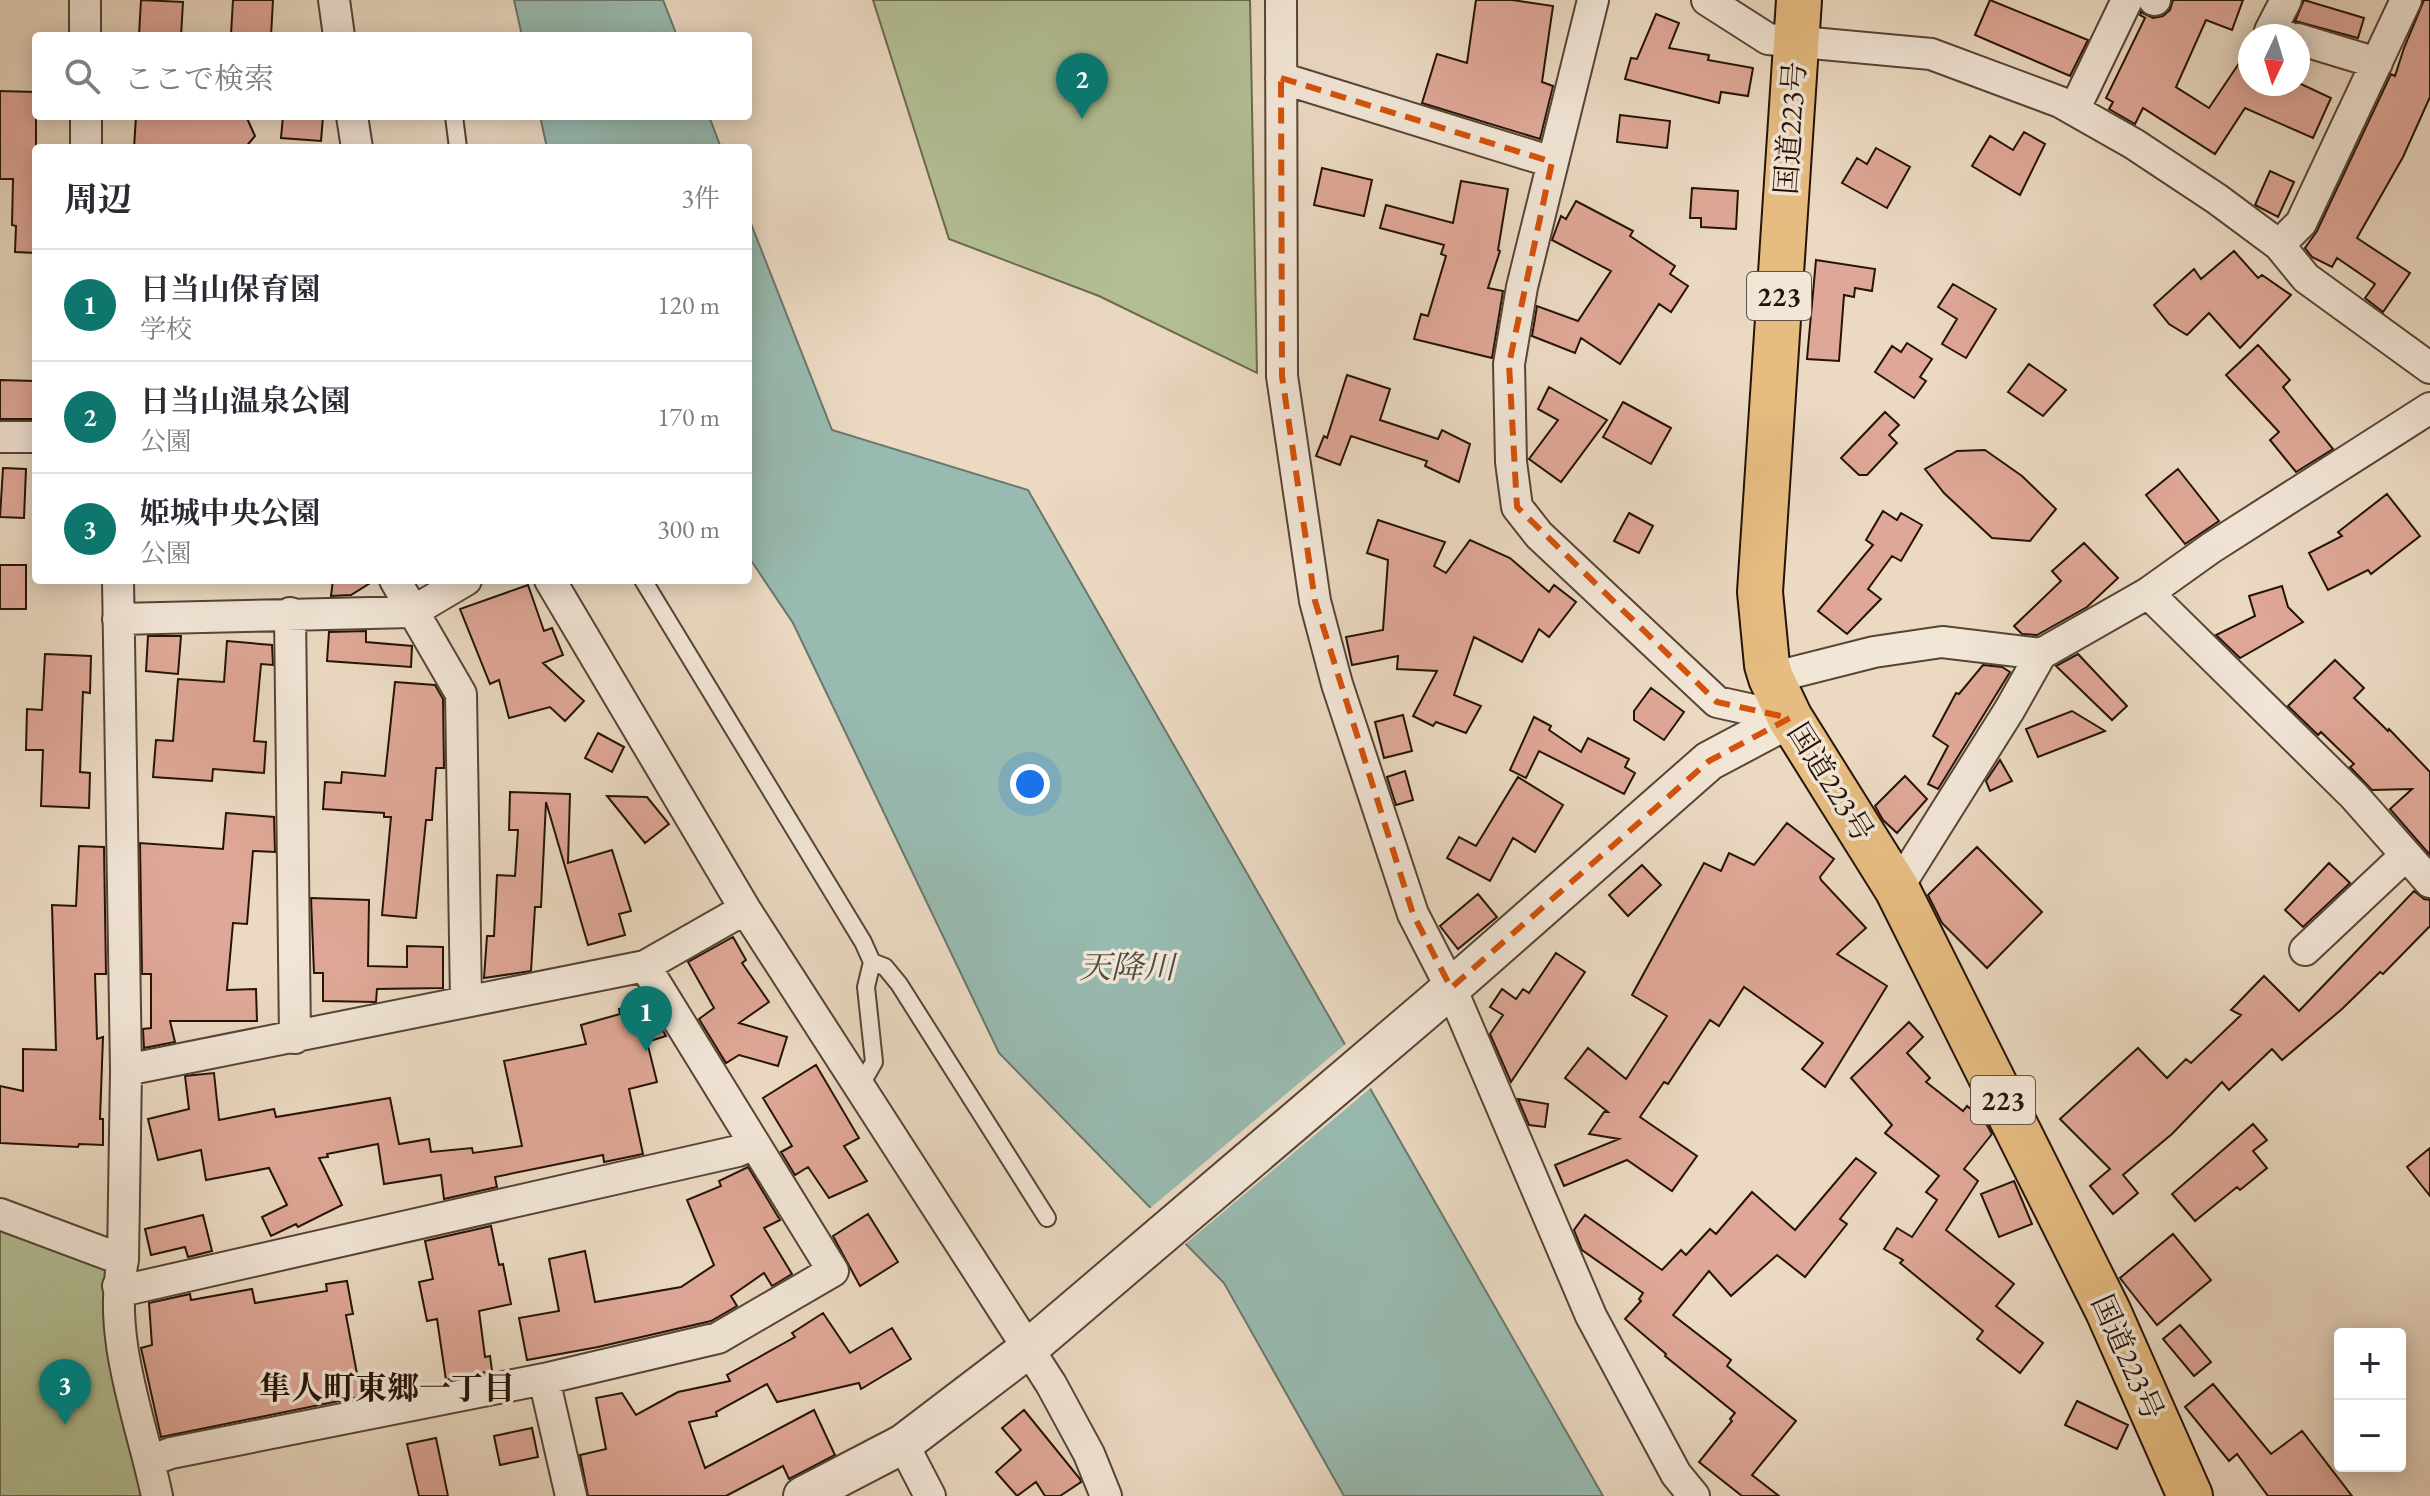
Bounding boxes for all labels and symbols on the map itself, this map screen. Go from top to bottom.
north arrow [2238,24,2310,96]
pin: 2 [1056,53,1108,119]
street label: 国道223号 [1766,60,1814,196]
road number: 223 [1747,272,1811,320]
street label: 国道223号 [1779,715,1883,849]
your location [1010,764,1050,804]
water label: 天降川 [1079,946,1178,988]
pin: 1 [620,986,672,1052]
road number: 223 [1971,1076,2035,1124]
street label: 国道223号 [2083,1288,2173,1426]
pin: 3 [39,1359,91,1425]
district label: 隼人町東郷一丁目 [259,1367,515,1409]

